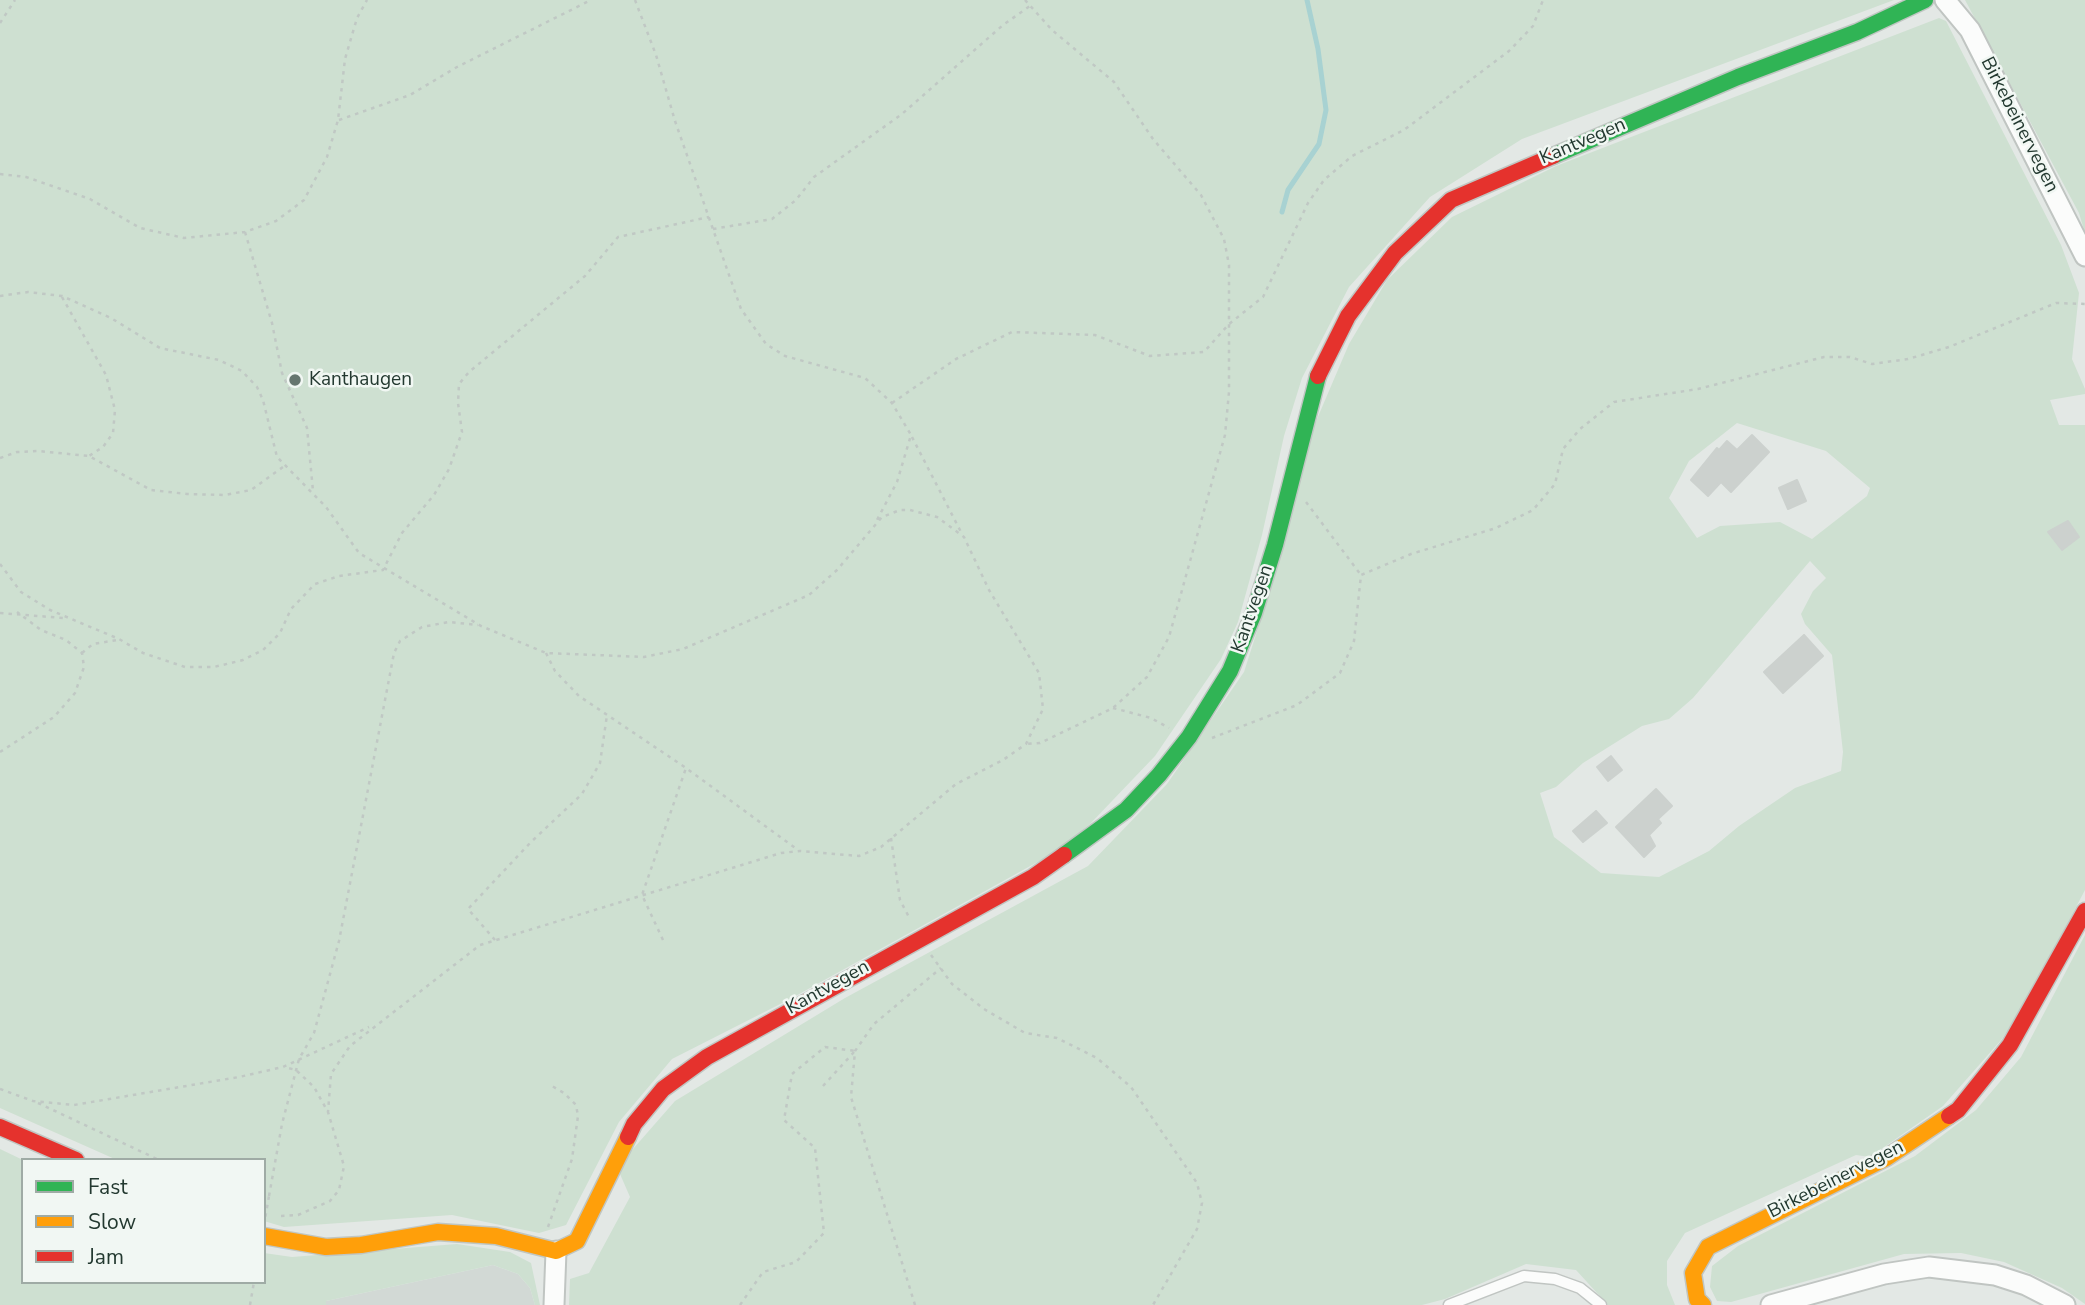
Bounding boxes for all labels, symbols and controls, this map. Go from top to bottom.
street label: Birkebeinervegen [1975,53,2063,197]
street label: Kantvegen [1537,114,1629,170]
place label: Kanthaugen [309,369,412,391]
marker: Kanthaugen [287,372,303,388]
street label: Kantvegen [1227,562,1279,656]
street label: Kantvegen [783,956,873,1020]
street label: Birkebeinervegen [1764,1136,1908,1224]
legend [21,1158,266,1284]
text: Fast [88,1173,128,1201]
text: Slow [88,1208,136,1236]
text: Jam [88,1243,124,1271]

